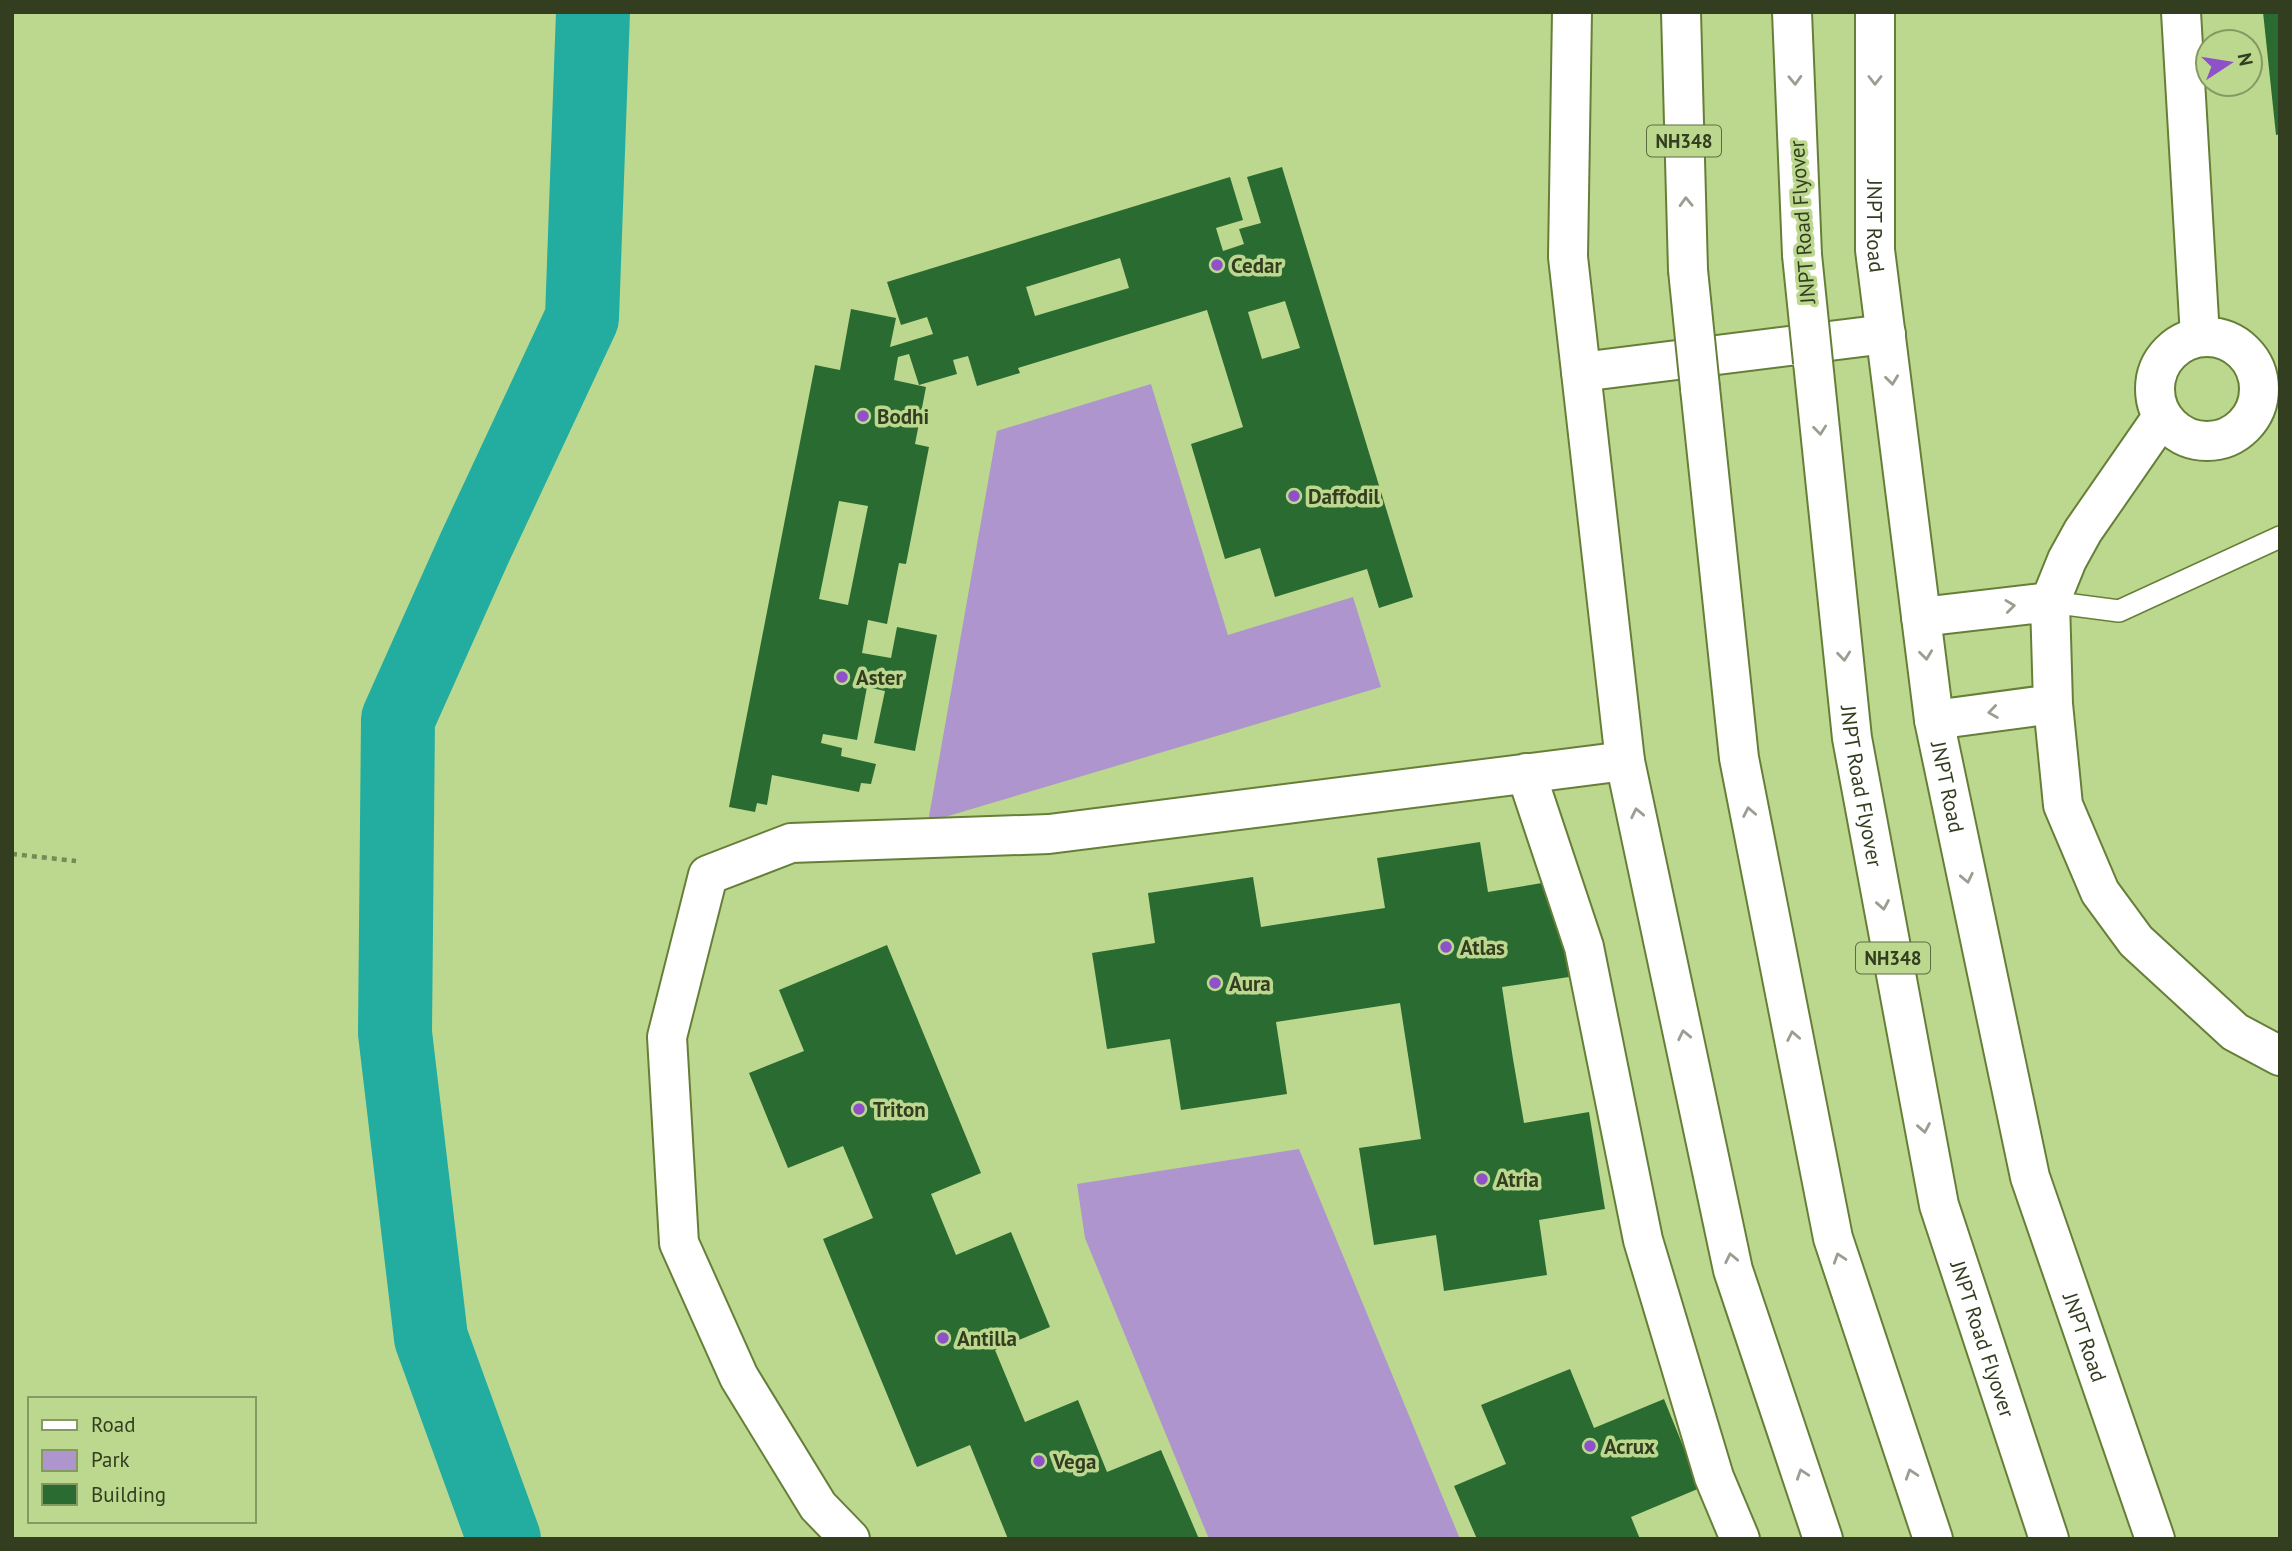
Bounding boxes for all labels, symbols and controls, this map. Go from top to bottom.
north arrow [2194,28,2264,98]
text: N [2233,51,2259,68]
one-way arrow [1787,75,1802,86]
one-way arrow [1867,76,1883,86]
road number: NH348 [1647,125,1721,156]
street label: JNPT Road Flyover [1783,140,1821,305]
street label: JNPT Road [1862,179,1891,274]
one-way arrow [1678,196,1693,207]
place label: Cedar [1231,252,1282,279]
marker: Cedar [1209,257,1225,273]
one-way arrow [1885,375,1900,386]
place label: Bodhi [877,403,929,430]
marker: Bodhi [855,408,871,424]
one-way arrow [1812,424,1827,435]
place label: Daffodil [1308,483,1381,510]
marker: Daffodil [1286,488,1302,504]
one-way arrow [2004,599,2015,614]
one-way arrow [1918,649,1933,661]
one-way arrow [1836,651,1851,662]
place label: Aster [856,664,903,691]
marker: Aster [834,669,850,685]
street label: JNPT Road Flyover [1835,703,1889,869]
one-way arrow [1987,704,1999,719]
street label: JNPT Road [1925,738,1971,835]
one-way arrow [1742,806,1757,818]
one-way arrow [1630,807,1645,819]
one-way arrow [1959,872,1974,884]
one-way arrow [1875,899,1890,911]
place label: Atlas [1460,934,1505,961]
marker: Atlas [1438,939,1454,955]
road number: NH348 [1856,942,1930,974]
place label: Aura [1229,970,1271,997]
marker: Aura [1207,975,1223,991]
one-way arrow [1677,1029,1692,1041]
one-way arrow [1786,1030,1801,1042]
place label: Triton [873,1096,926,1123]
marker: Triton [851,1101,867,1117]
one-way arrow [1916,1122,1931,1134]
place label: Atria [1496,1166,1539,1193]
marker: Atria [1474,1171,1490,1187]
one-way arrow [1724,1252,1739,1264]
one-way arrow [1833,1252,1848,1264]
street label: JNPT Road Flyover [1944,1256,2021,1421]
street label: JNPT Road [2057,1288,2113,1385]
place label: Antilla [957,1325,1017,1352]
marker: Antilla [935,1330,951,1346]
legend [28,1397,256,1523]
text: Road [91,1411,135,1438]
place label: Acrux [1604,1433,1655,1460]
marker: Acrux [1582,1438,1598,1454]
text: Park [91,1446,130,1473]
place label: Vega [1052,1448,1096,1475]
marker: Vega [1031,1453,1047,1469]
one-way arrow [1796,1468,1810,1481]
one-way arrow [1905,1468,1919,1481]
text: Building [91,1481,166,1508]

